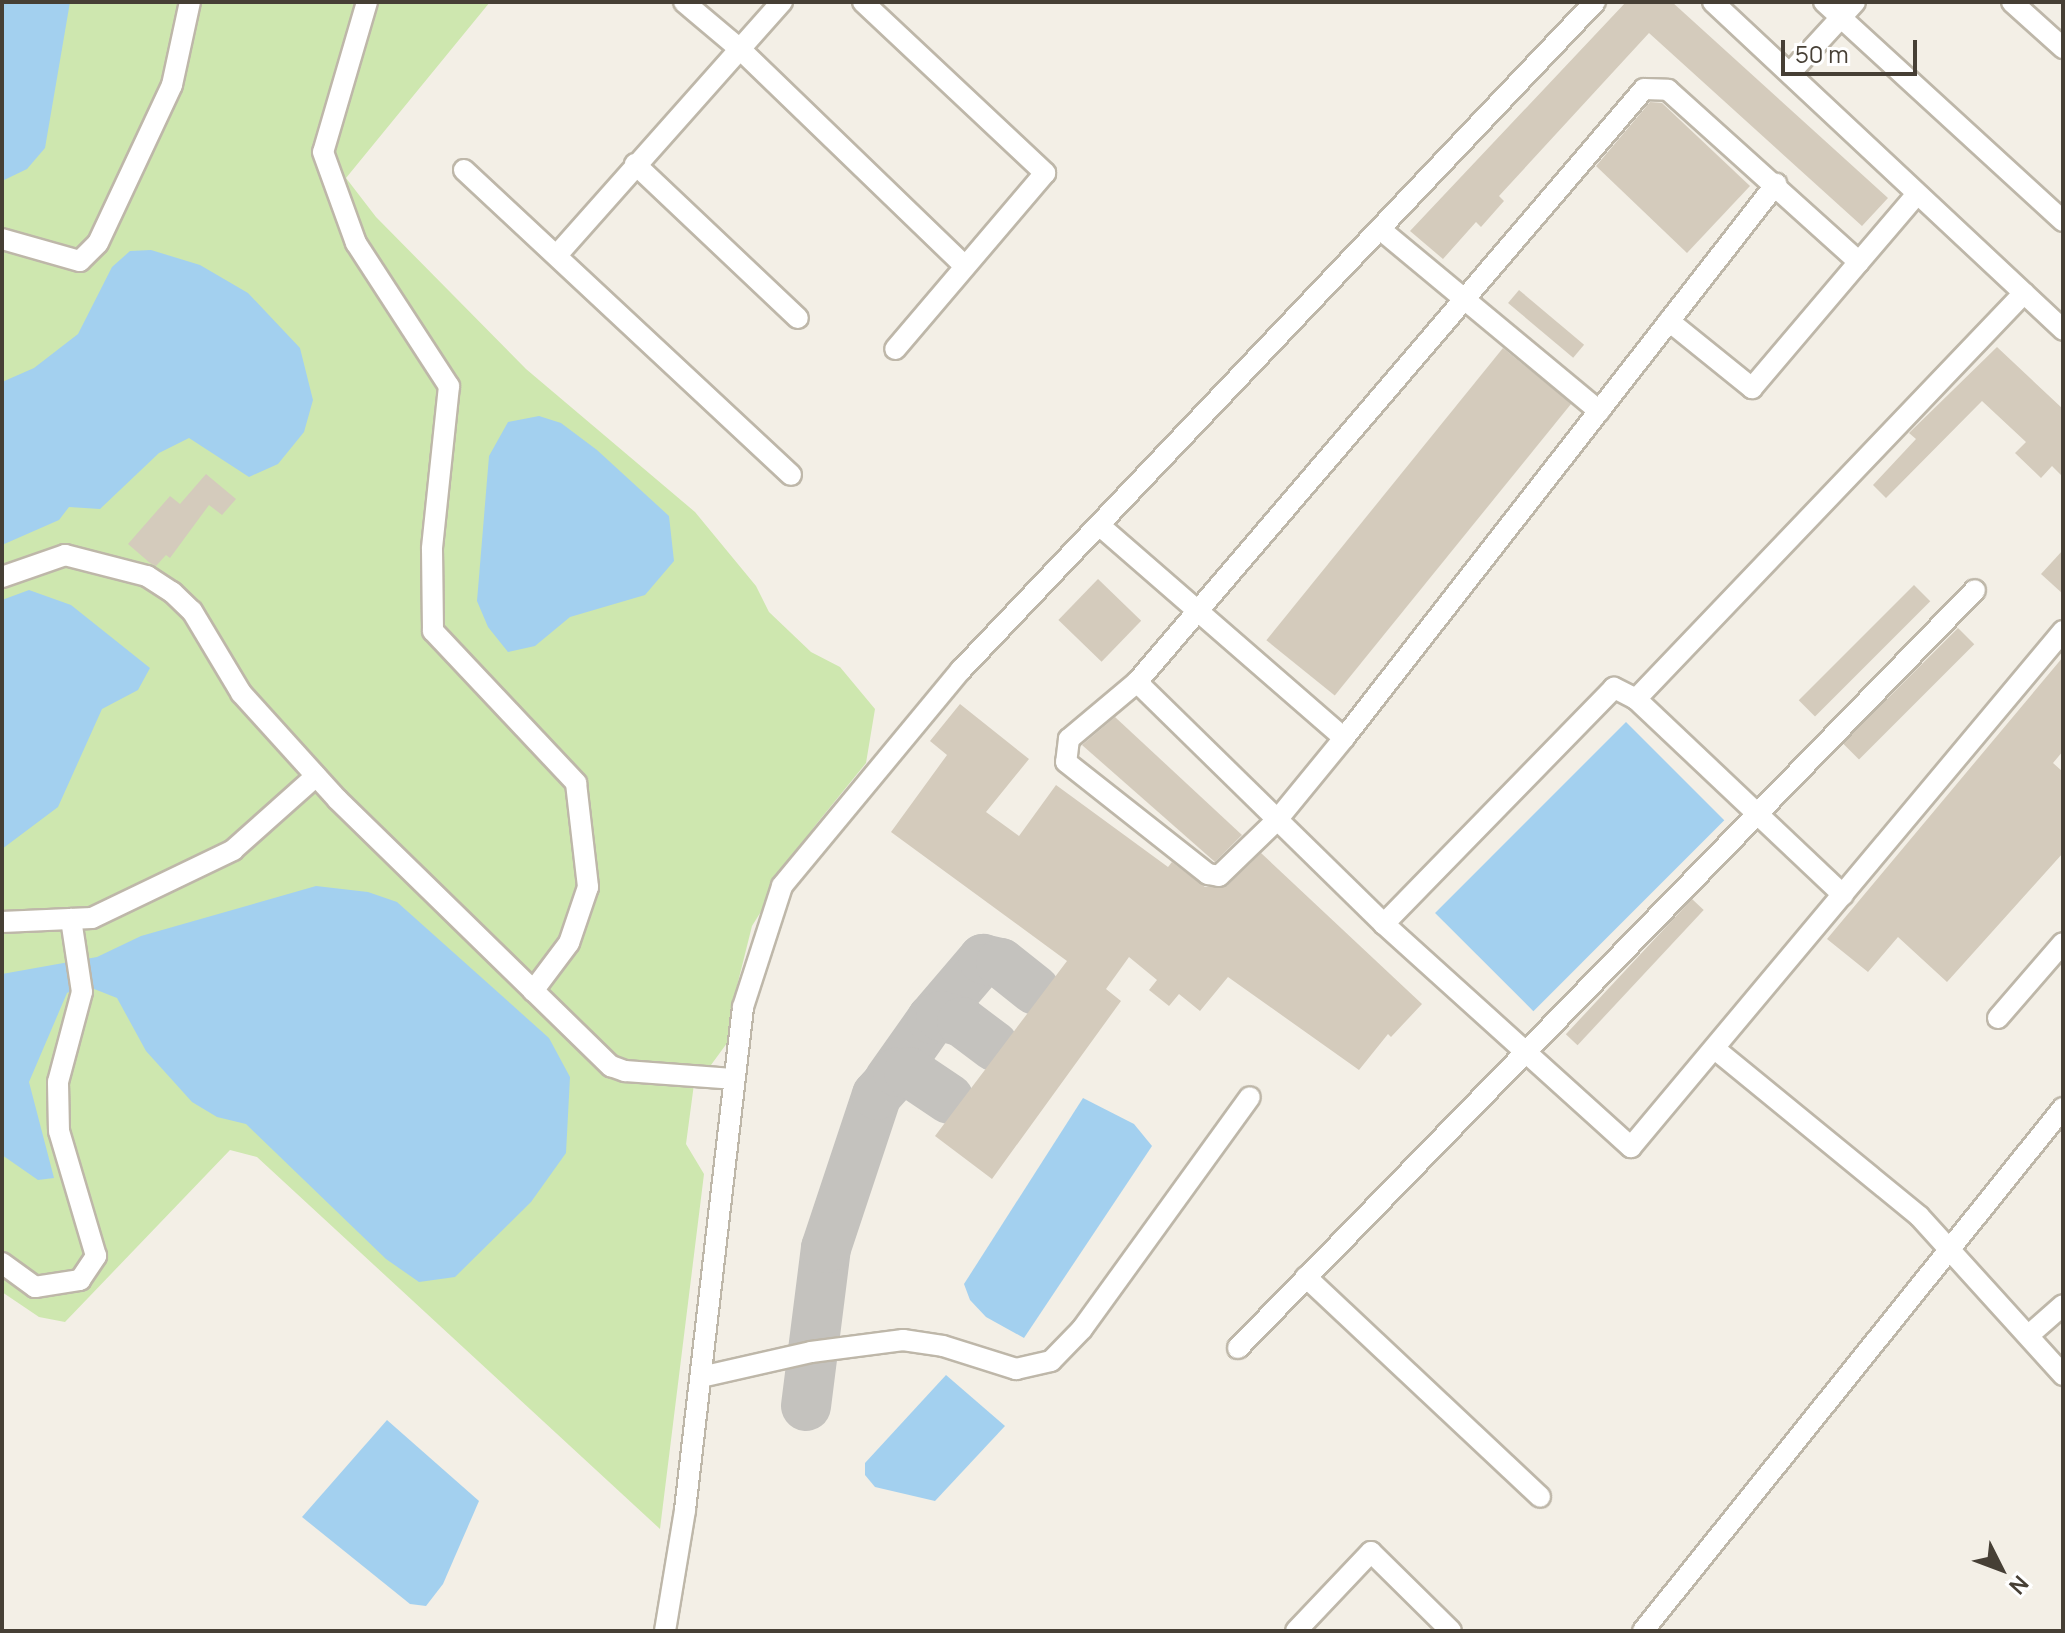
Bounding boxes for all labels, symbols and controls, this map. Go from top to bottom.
scale bar [1785,24,1921,74]
text: 50 m [1795,37,1849,70]
north arrow [1961,1529,2041,1609]
text: N [2002,1569,2035,1601]

